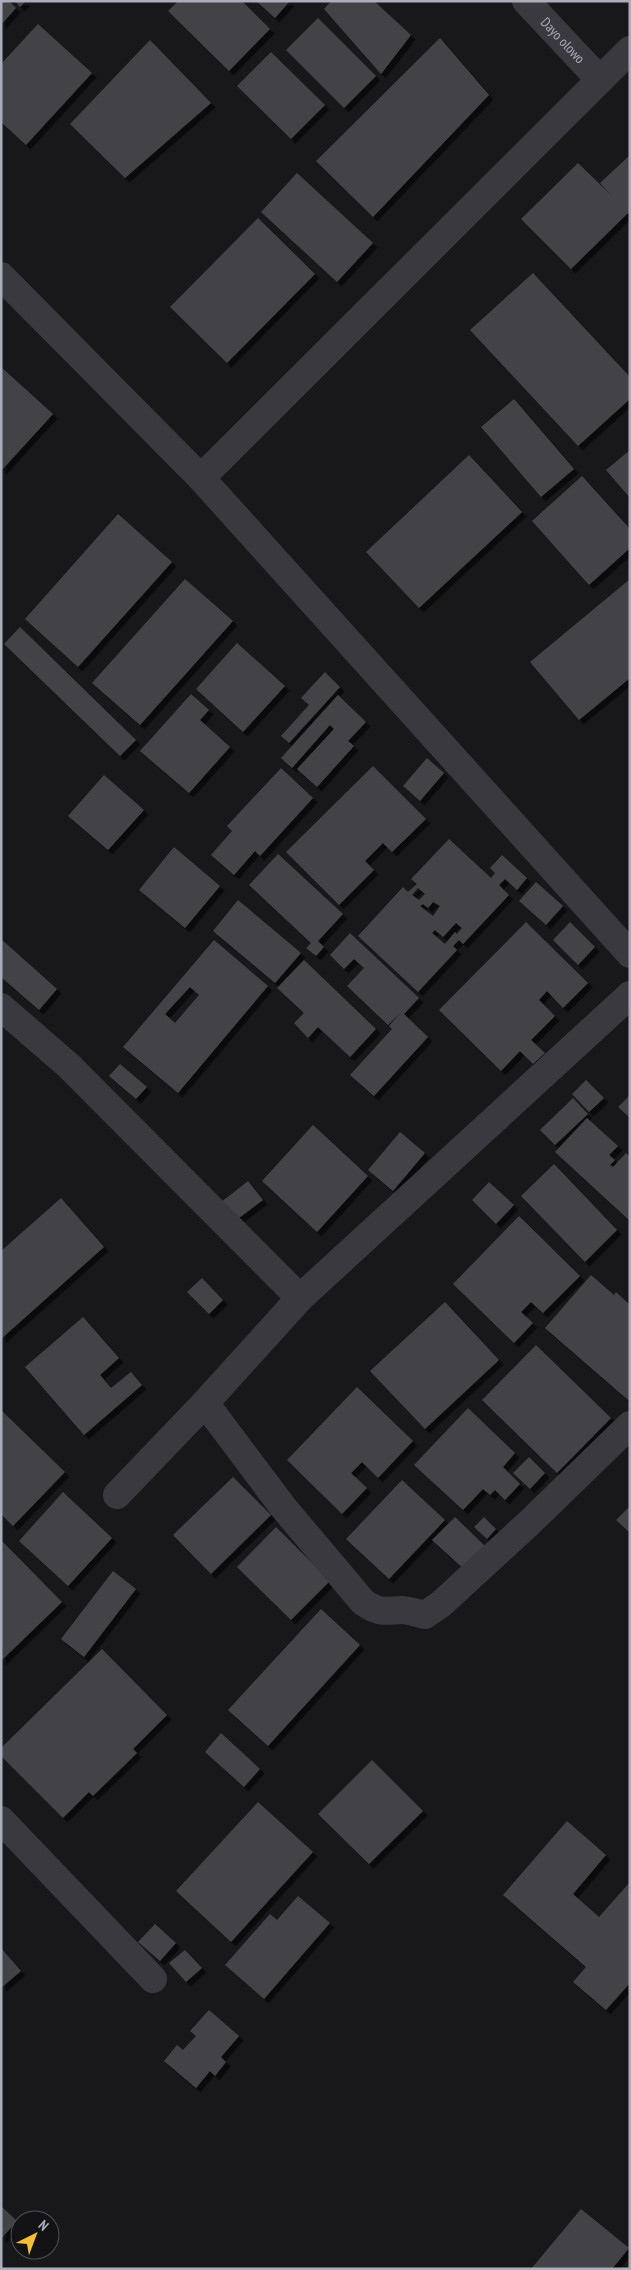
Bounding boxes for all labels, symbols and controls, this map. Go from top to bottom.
street label: Dayo olowo [537,14,589,67]
north arrow [10,2210,60,2260]
text: N [35,2216,53,2235]

